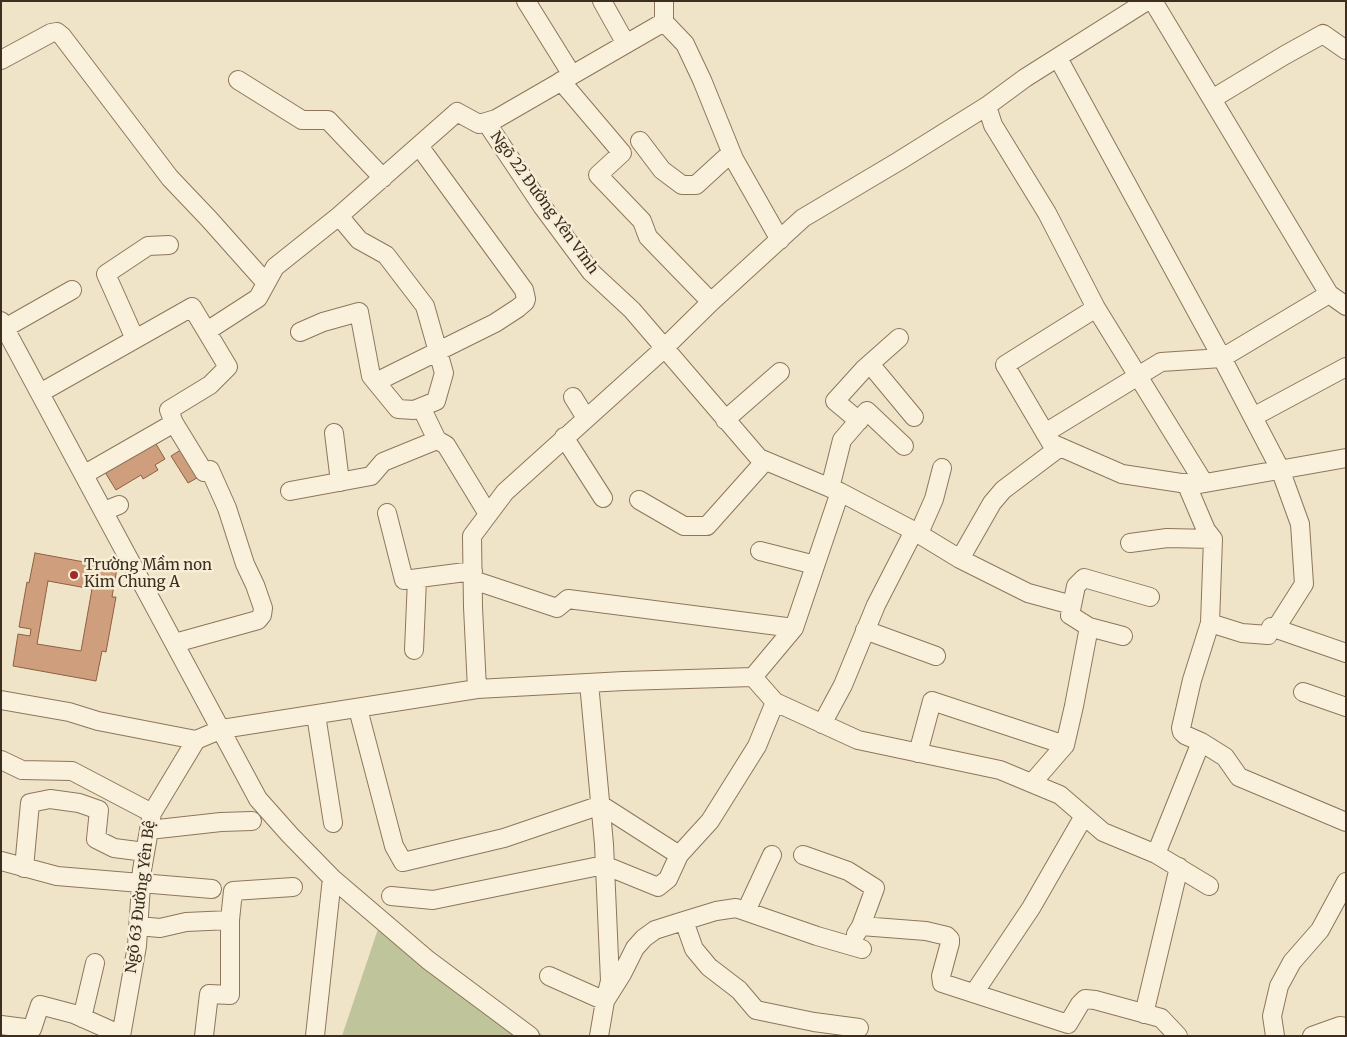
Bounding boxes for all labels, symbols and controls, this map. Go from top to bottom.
street label: Ngõ 22 Đường Yên Vĩnh [486,128,602,278]
place label: Trường Mầm non Kim Chung A [84,557,212,592]
marker: Trường Mầm non Kim Chung A [68,569,80,581]
street label: Ngõ 63 Đường Yên Bệ [123,820,159,974]

